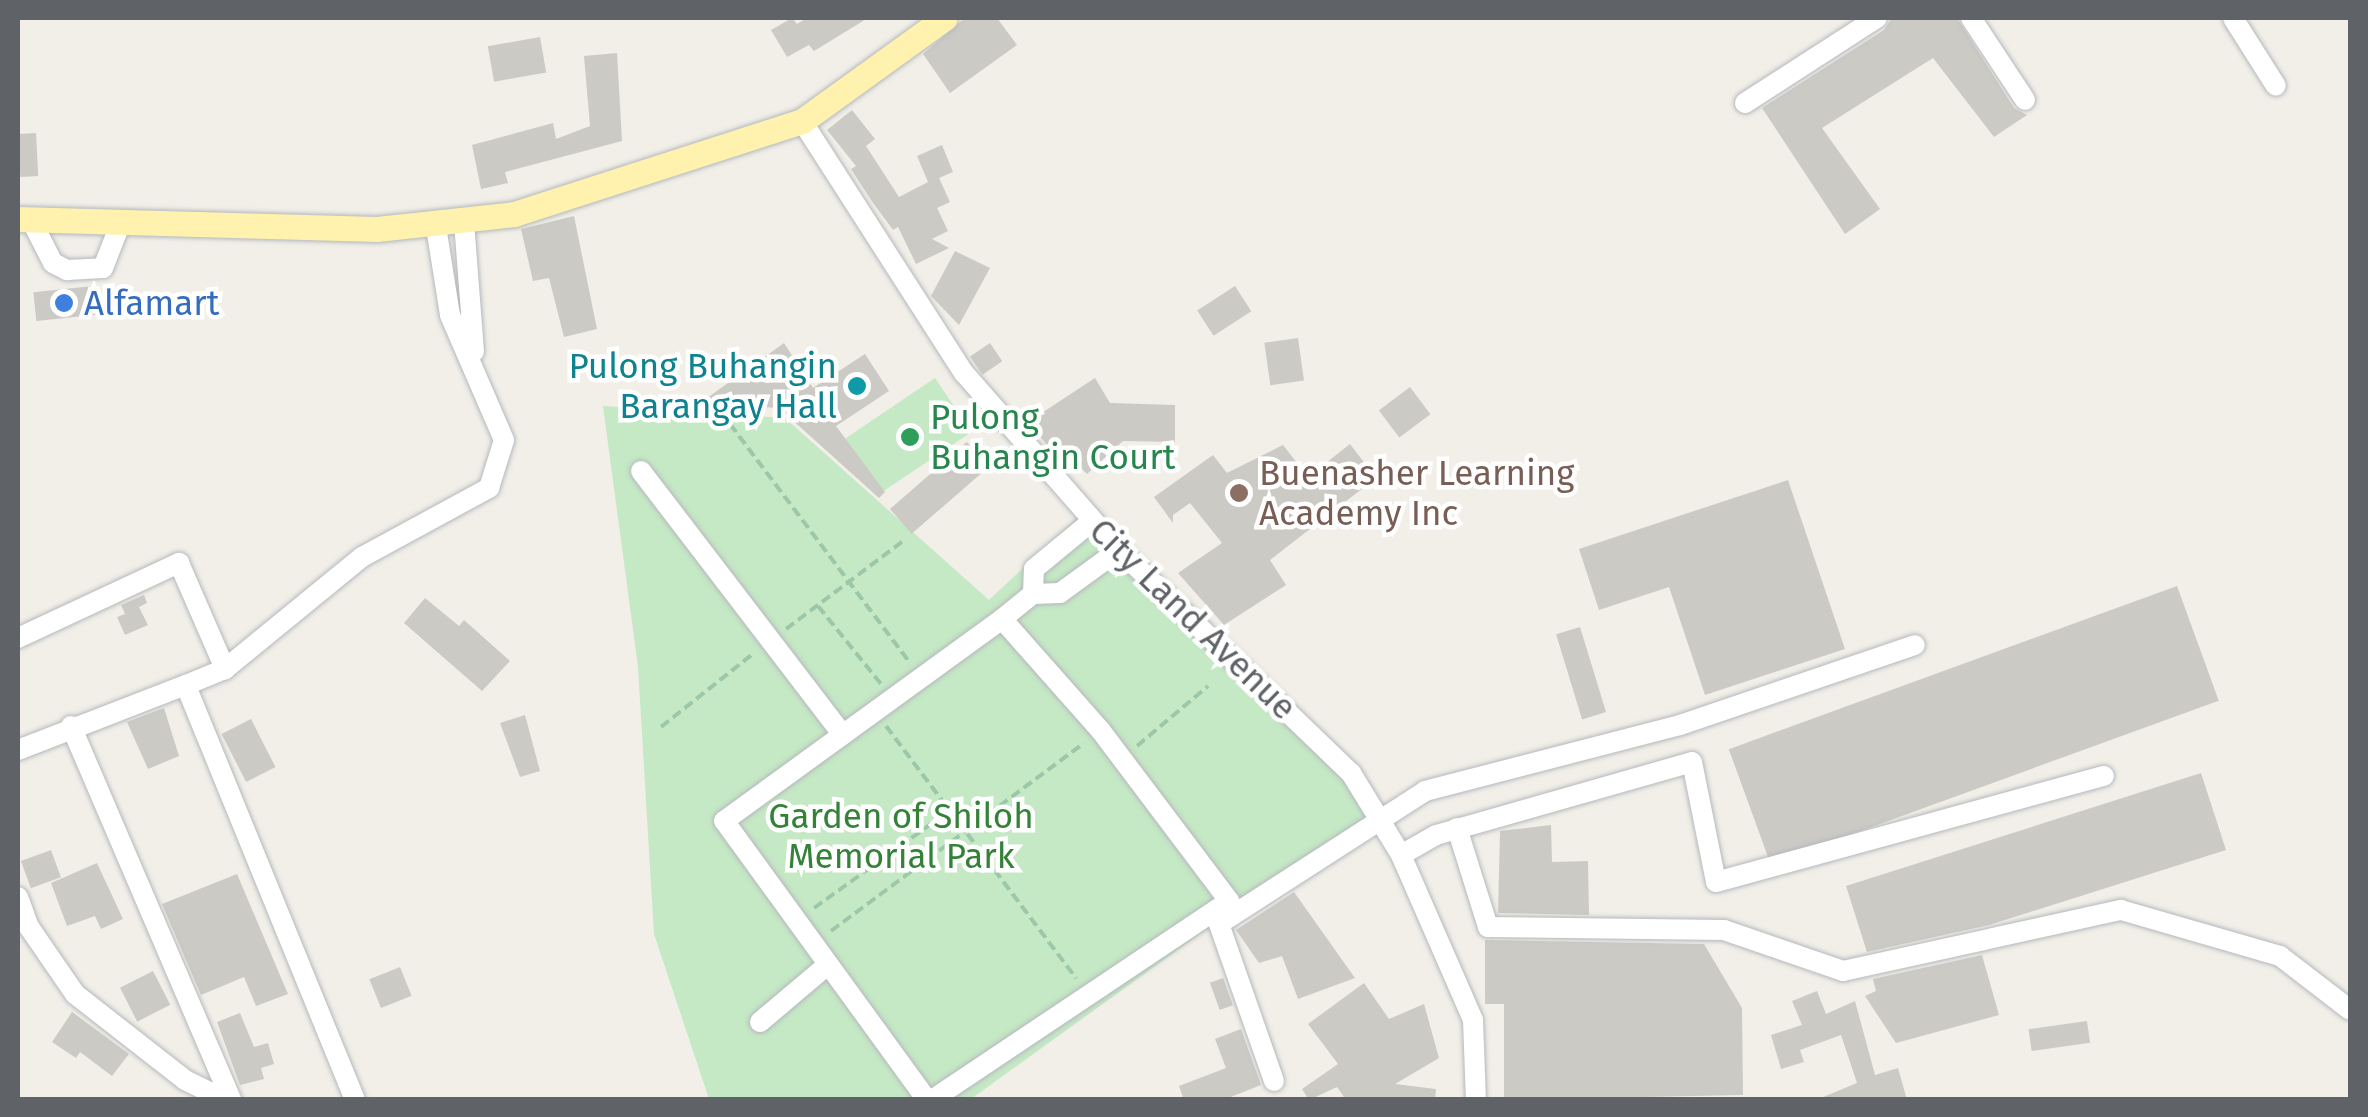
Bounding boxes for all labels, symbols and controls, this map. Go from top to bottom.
place label: Alfamart [84,282,219,324]
marker: Alfamart [53,292,75,314]
place label: Pulong Buhangin Barangay Hall [568,345,837,427]
marker: Pulong Buhangin Barangay Hall [846,375,868,397]
place label: Pulong Buhangin Court [930,396,1175,478]
marker: Pulong Buhangin Court [899,426,921,448]
place label: Buenasher Learning Academy Inc [1259,452,1575,534]
marker: Buenasher Learning Academy Inc [1228,482,1250,504]
street label: City Land Avenue [1081,510,1305,728]
park label: Garden of Shiloh Memorial Park [768,795,1034,877]

